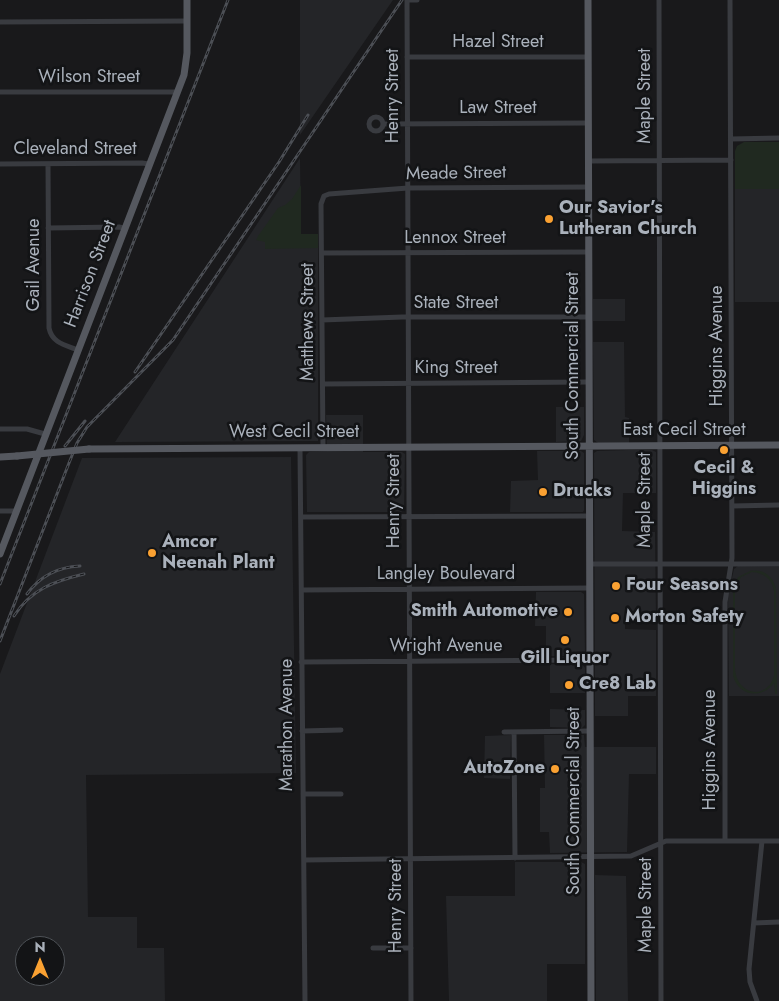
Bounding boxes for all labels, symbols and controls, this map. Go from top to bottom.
street label: Hazel Street [452,32,544,54]
street label: Maple Street [635,48,657,144]
street label: Henry Street [383,49,405,143]
street label: Wilson Street [38,67,140,89]
street label: Law Street [459,98,537,120]
street label: Cleveland Street [13,139,137,161]
street label: Meade Street [406,162,506,186]
place label: Our Savior’s Lutheran Church [559,198,697,240]
marker: Our Savior’s Lutheran Church [543,213,555,225]
street label: Harrison Street [61,217,121,331]
street label: Gail Avenue [24,219,46,311]
street label: Lennox Street [404,228,506,250]
street label: Matthews Street [298,263,320,381]
street label: South Commercial Street [563,272,585,460]
street label: Higgins Avenue [707,286,729,406]
street label: State Street [414,293,498,315]
street label: King Street [415,358,497,380]
street label: East Cecil Street [623,420,745,442]
street label: West Cecil Street [229,422,359,444]
marker: Cecil & Higgins [718,444,730,456]
street label: Maple Street [635,452,657,548]
street label: Henry Street [384,454,406,548]
place label: Cecil & Higgins [692,458,756,500]
place label: Drucks [553,481,611,503]
marker: Drucks [537,486,549,498]
place label: Amcor Neenah Plant [162,532,274,574]
marker: Amcor Neenah Plant [146,547,158,559]
street label: Langley Boulevard [377,564,515,586]
place label: Four Seasons [626,575,738,597]
marker: Four Seasons [610,580,622,592]
place label: Smith Automotive [410,601,558,623]
marker: Smith Automotive [562,606,574,618]
place label: Morton Safety [625,607,744,629]
marker: Morton Safety [609,612,621,624]
marker: Gill Liquor [559,634,571,646]
street label: Wright Avenue [390,636,502,658]
place label: Gill Liquor [521,648,609,670]
street label: Marathon Avenue [277,659,299,791]
place label: Cre8 Lab [579,674,656,696]
marker: Cre8 Lab [563,679,575,691]
street label: Higgins Avenue [700,690,722,810]
street label: South Commercial Street [564,707,586,895]
place label: AutoZone [464,758,545,780]
marker: AutoZone [549,763,561,775]
street label: Maple Street [636,857,658,953]
street label: Henry Street [386,859,408,953]
north arrow [15,936,65,986]
text: N [34,937,46,957]

